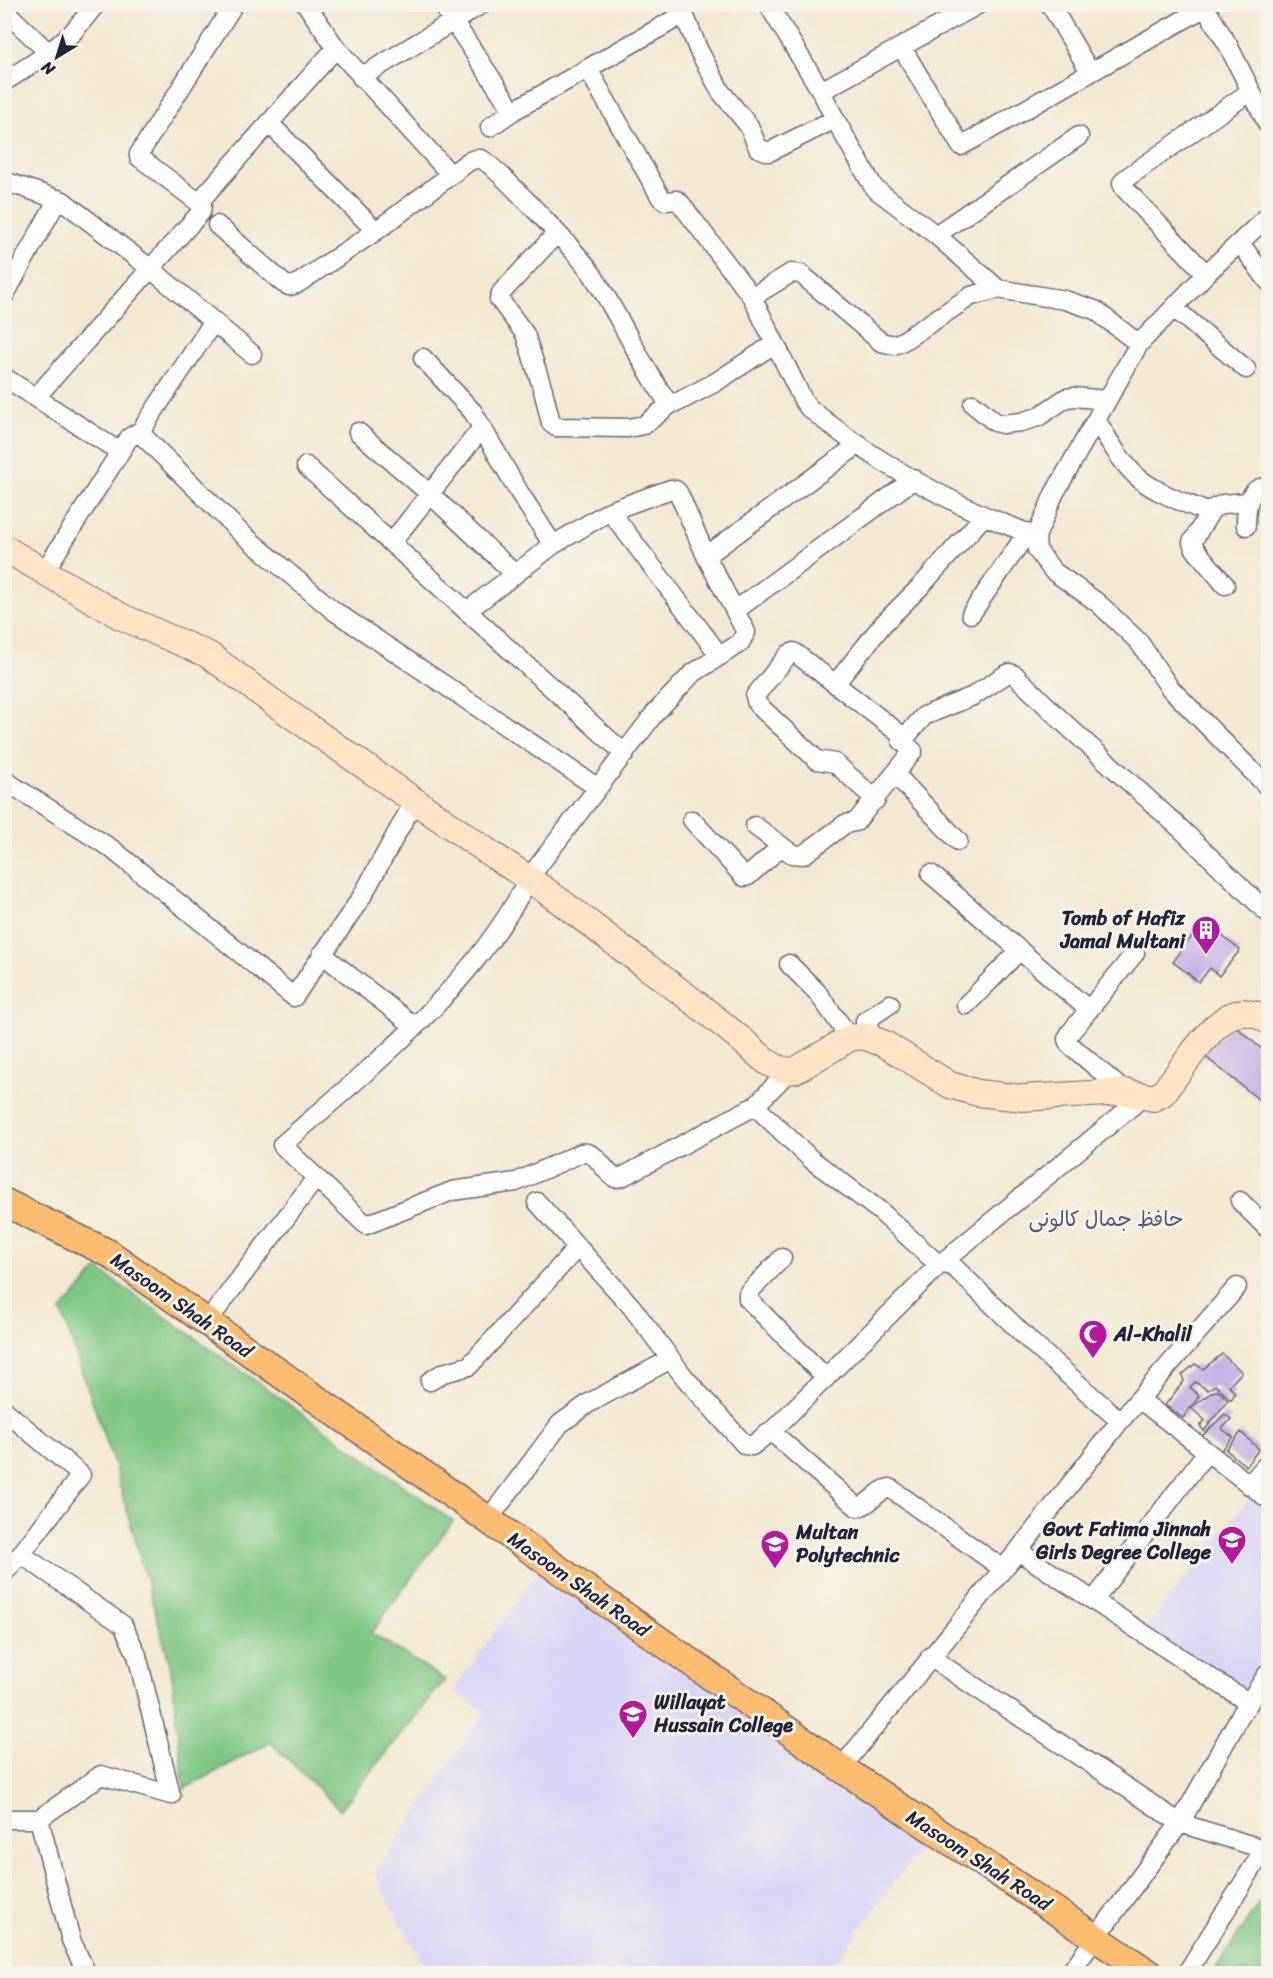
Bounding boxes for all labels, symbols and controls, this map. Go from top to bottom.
north arrow [27,27,87,87]
text: N [34,53,62,84]
place label: Tomb of Hafiz Jamal Multani [1060,901,1186,959]
building icon: Tomb of Hafiz Jamal Multani [1190,914,1222,956]
district label: حافظ جمال کالونی [1029,1200,1183,1238]
street label: Masoom Shah Road [103,1243,262,1369]
place label: Al-Khalil [1113,1317,1193,1352]
mosque icon: Al-Khalil [1077,1318,1109,1360]
place label: Govt Fatima Jinnah Girls Degree College [1035,1512,1212,1570]
place label: Multan Polytechnic [795,1515,901,1573]
street label: Masoom Shah Road [500,1522,659,1648]
school or university icon: Govt Fatima Jinnah Girls Degree College [1216,1524,1248,1566]
school or university icon: Multan Polytechnic [759,1528,791,1570]
place label: Willayat Hussain College [653,1685,793,1743]
school or university icon: Willayat Hussain College [617,1698,649,1740]
street label: Masoom Shah Road [899,1800,1060,1922]

